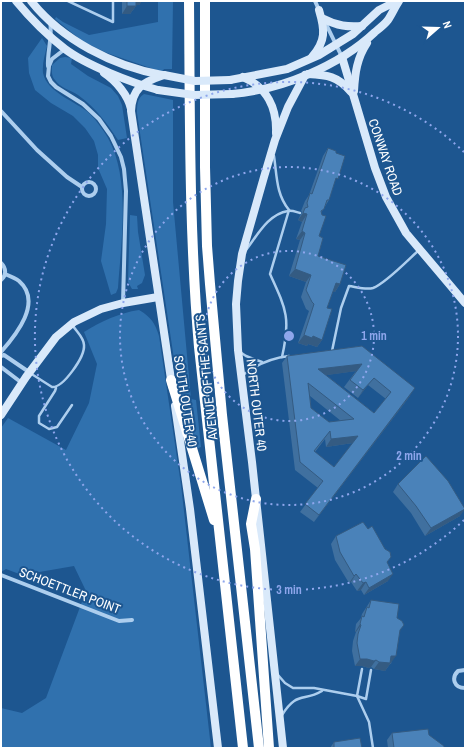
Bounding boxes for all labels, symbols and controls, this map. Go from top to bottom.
north arrow [418,8,458,48]
text: N [440,19,455,30]
street label: CONWAY ROAD [364,116,407,198]
street label: AVENUE OF THE SAINTS [191,313,222,442]
text: 1 min [361,328,387,344]
centre of rings [282,329,296,343]
street label: SOUTH OUTER 40 [170,354,201,448]
street label: NORTH OUTER 40 [242,358,271,452]
text: 2 min [396,448,422,464]
street label: SCHOETTLER POINT [17,563,123,618]
text: 3 min [276,582,302,598]

